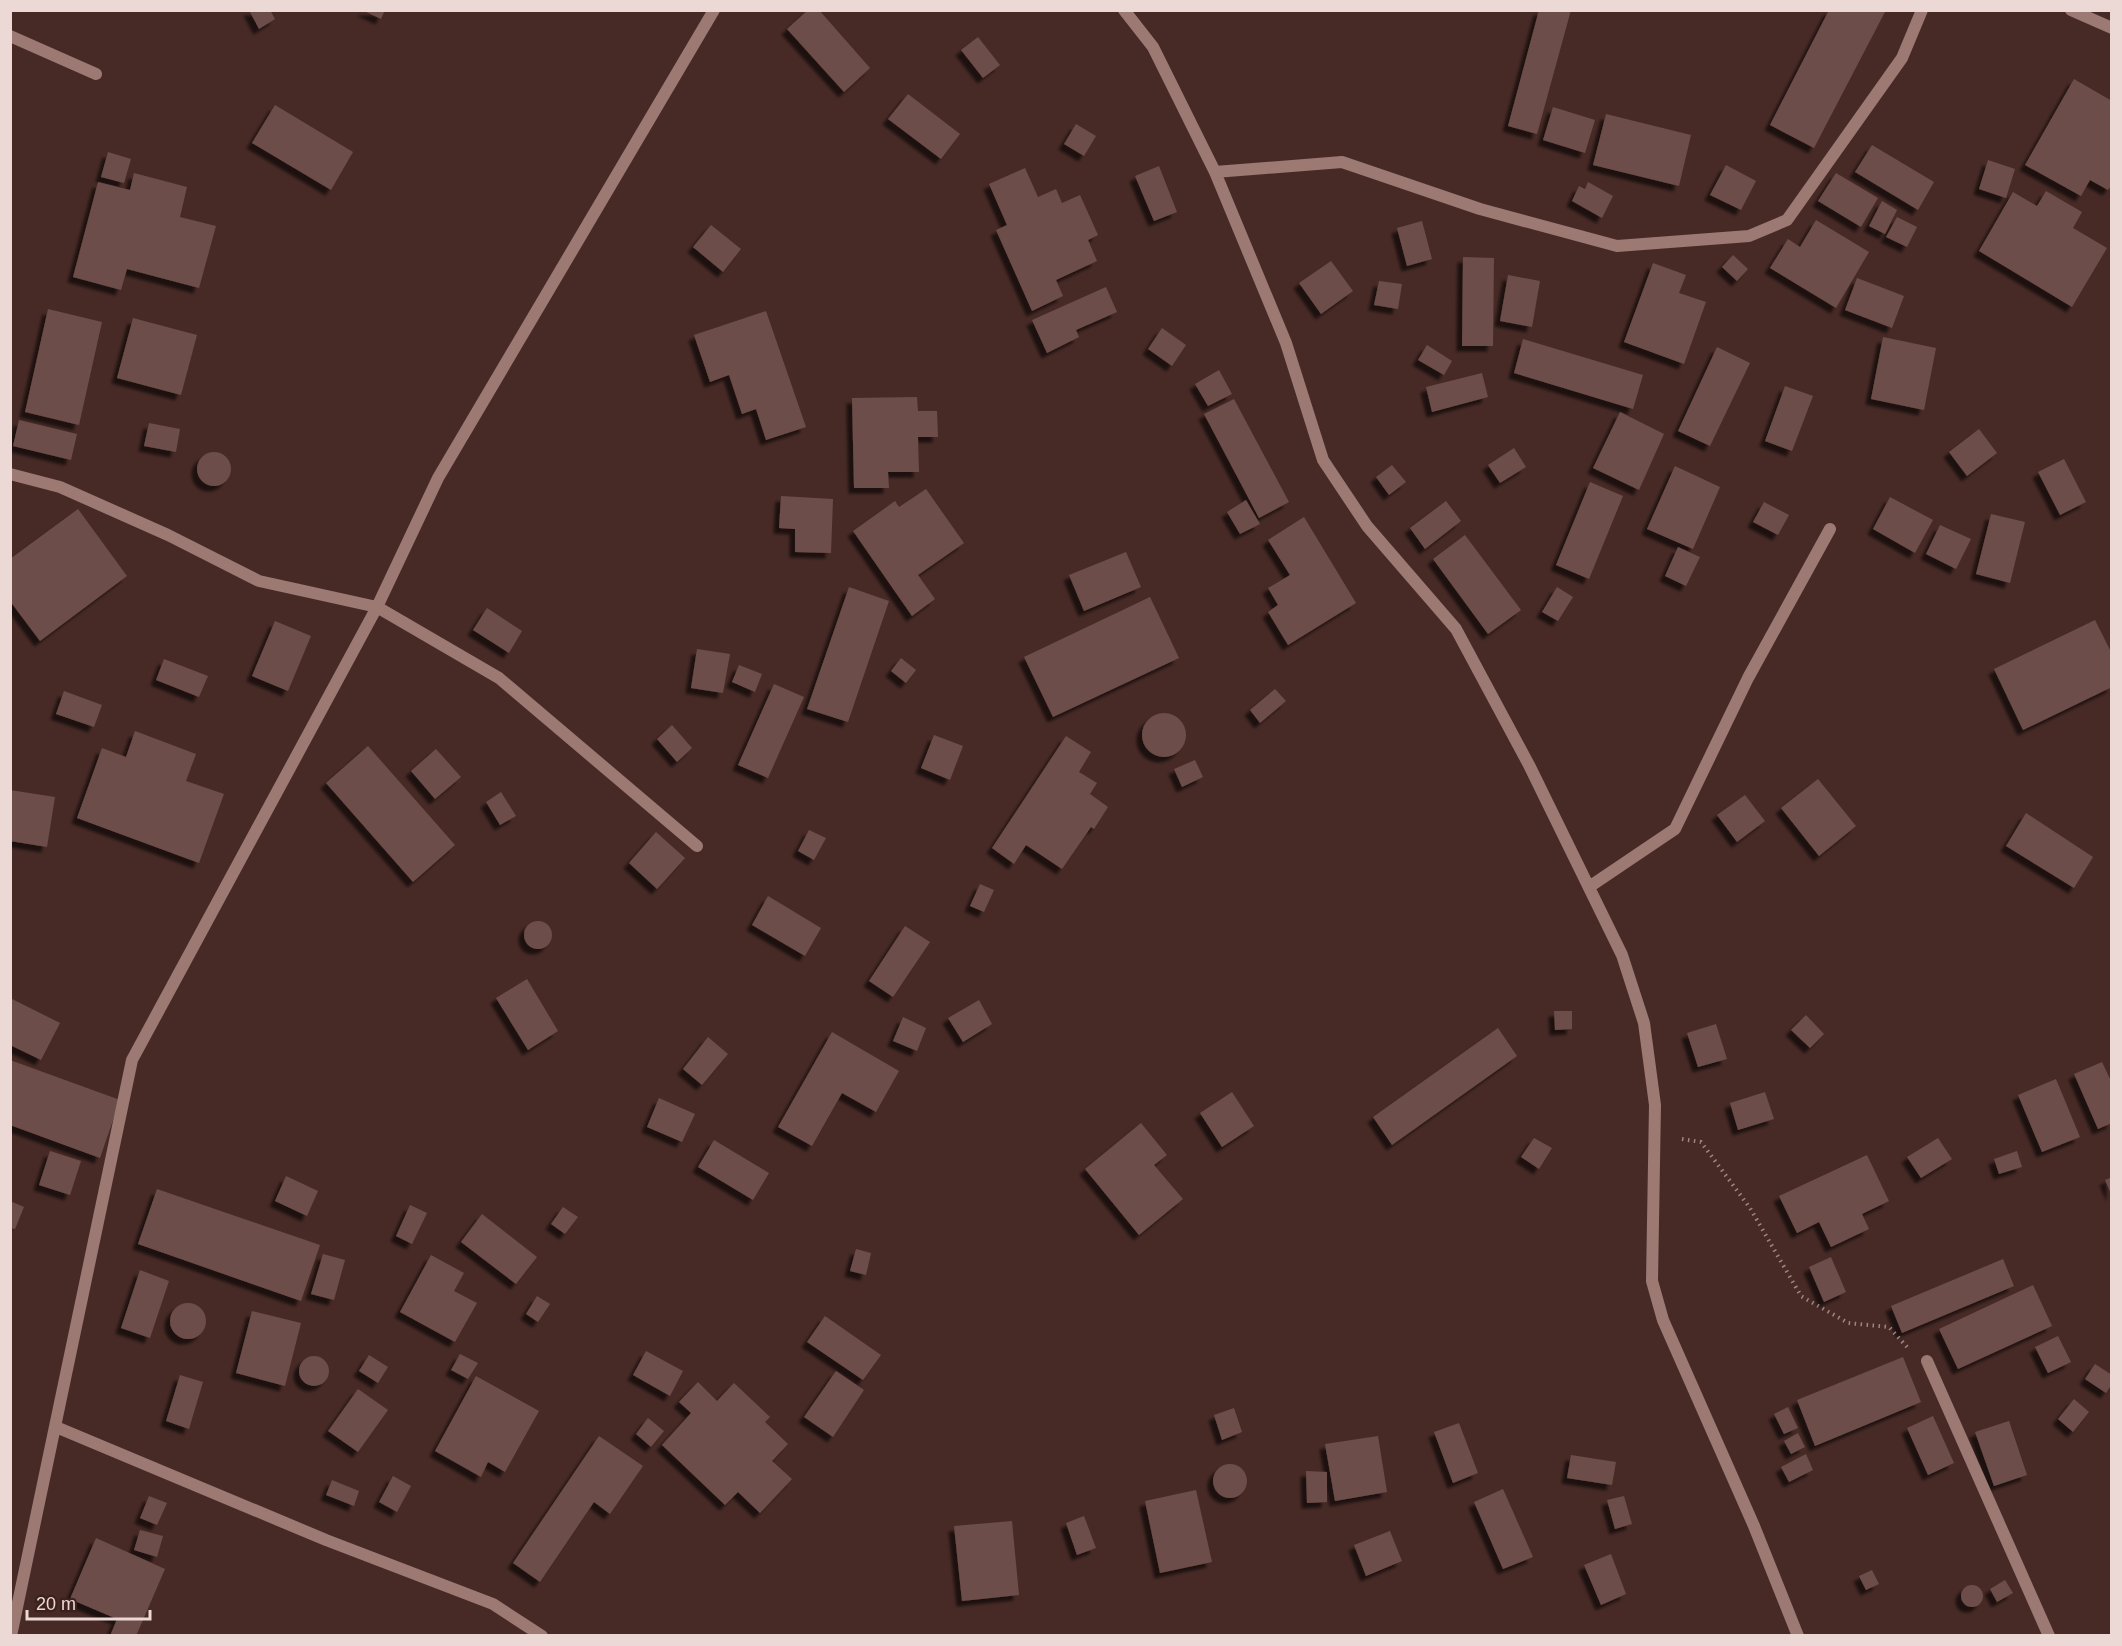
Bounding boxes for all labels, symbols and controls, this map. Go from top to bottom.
scale bar [27,1583,150,1621]
text: 20 m [36,1594,76,1614]

